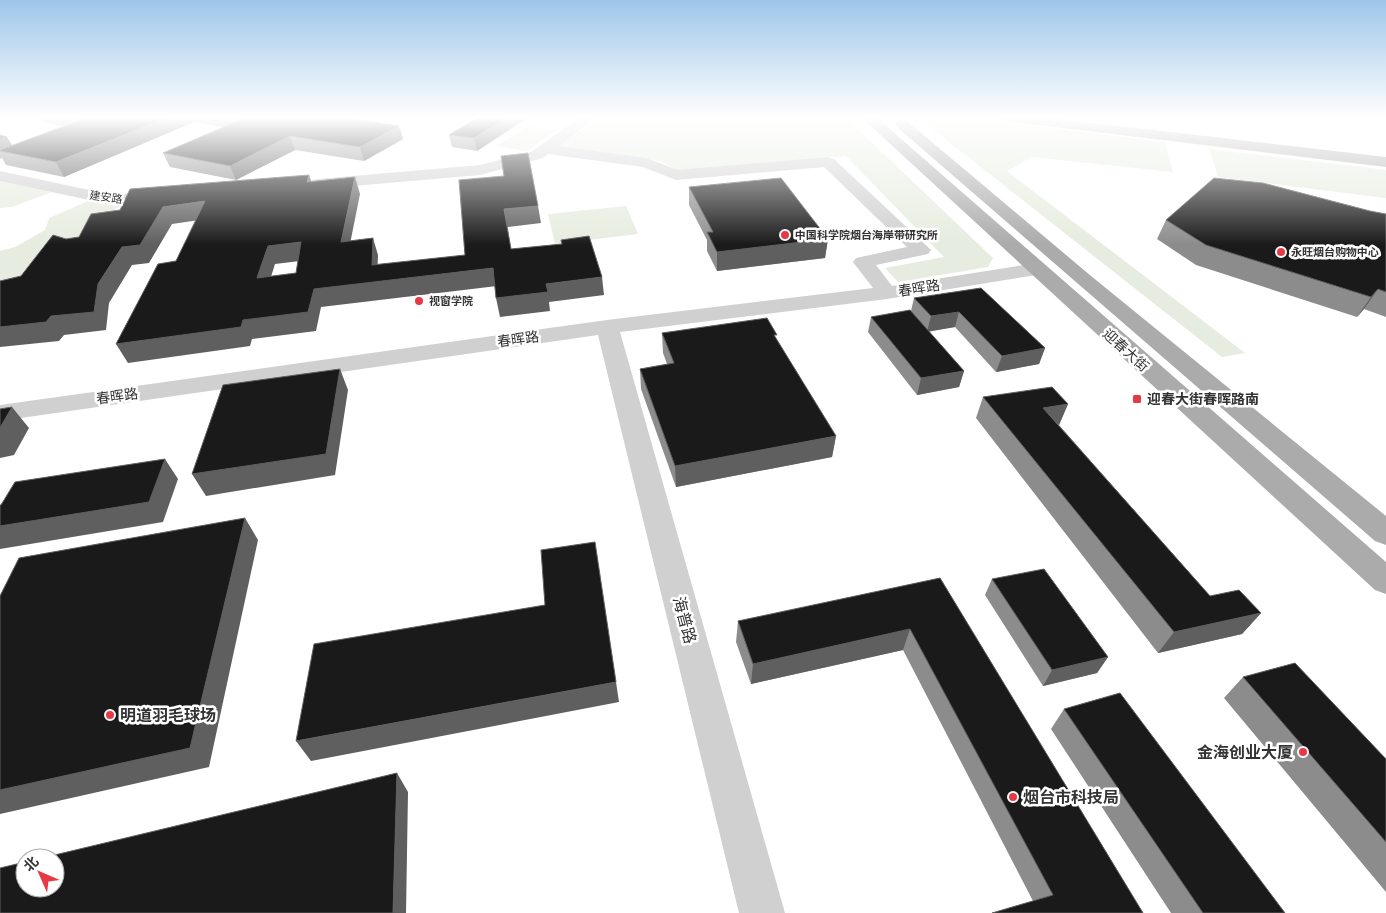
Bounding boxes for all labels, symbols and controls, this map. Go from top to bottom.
street label: 建安路 [89,189,123,205]
marker: 中国科学院烟台海岸带研究所 [779,229,791,241]
place label: 中国科学院烟台海岸带研究所 [795,229,938,241]
marker: 永旺烟台购物中心 [1275,246,1287,258]
place label: 永旺烟台购物中心 [1291,246,1379,258]
street label: 春晖路 [897,277,941,299]
marker: 视窗学院 [413,295,425,307]
place label: 视窗学院 [429,295,473,307]
street label: 迎春大街 [1100,325,1152,375]
street label: 春晖路 [496,328,540,350]
street label: 春晖路 [95,385,139,407]
place label: 迎春大街春晖路南 [1147,391,1259,407]
marker: 迎春大街春晖路南 [1131,393,1143,405]
street label: 海普路 [670,595,699,646]
place label: 明道羽毛球场 [120,707,216,724]
marker: 明道羽毛球场 [104,709,116,721]
place label: 金海创业大厦 [1197,744,1293,761]
marker: 金海创业大厦 [1297,746,1309,758]
place label: 烟台市科技局 [1023,789,1119,806]
marker: 烟台市科技局 [1007,791,1019,803]
north arrow [15,848,65,898]
text: 北 [20,853,41,874]

